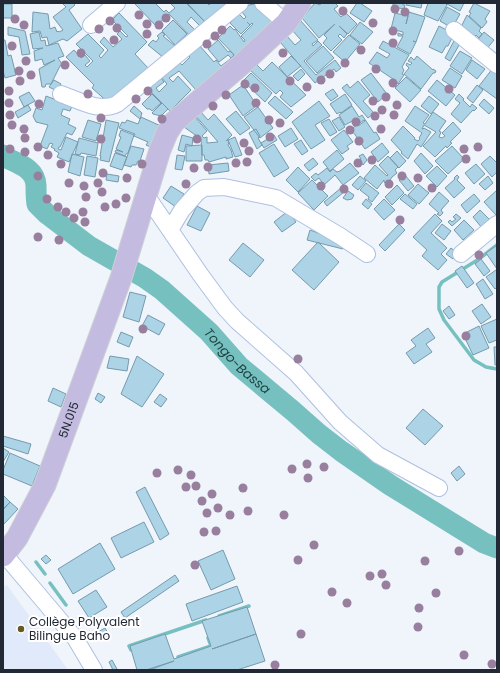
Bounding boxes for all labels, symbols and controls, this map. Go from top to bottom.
water label: Tongo-Bassa [200,324,275,399]
street label: 5N.015 [54,399,83,440]
place label: Collège Polyvalent Bilingue Baho [29,613,140,644]
marker: Collège Polyvalent Bilingue Baho [16,624,26,634]

